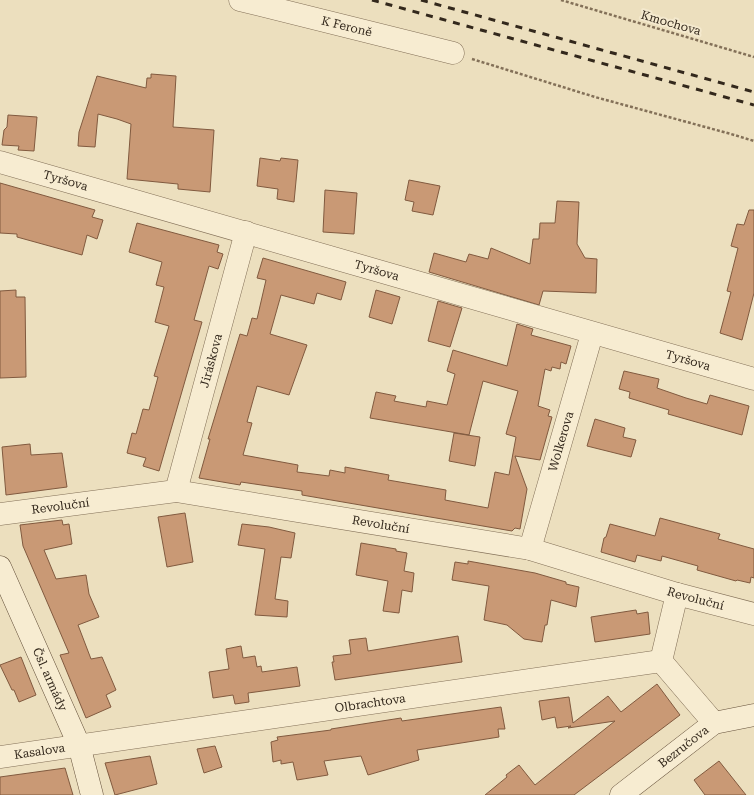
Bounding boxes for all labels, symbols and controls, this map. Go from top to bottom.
street label: Kmochova [639,8,703,38]
street label: K Feroně [320,14,374,40]
street label: Tyršova [41,168,90,194]
street label: Tyršova [353,257,401,284]
street label: Jiráskova [197,332,225,389]
street label: Tyršova [664,347,713,373]
street label: Wolkerova [546,409,576,473]
street label: Revoluční [31,495,90,517]
street label: Revoluční [351,513,411,536]
street label: Revoluční [665,584,726,613]
street label: Čsl. armády [30,646,70,714]
street label: Olbrachtova [334,691,407,715]
street label: Bezručova [656,723,712,770]
street label: Kasalova [13,741,66,762]

